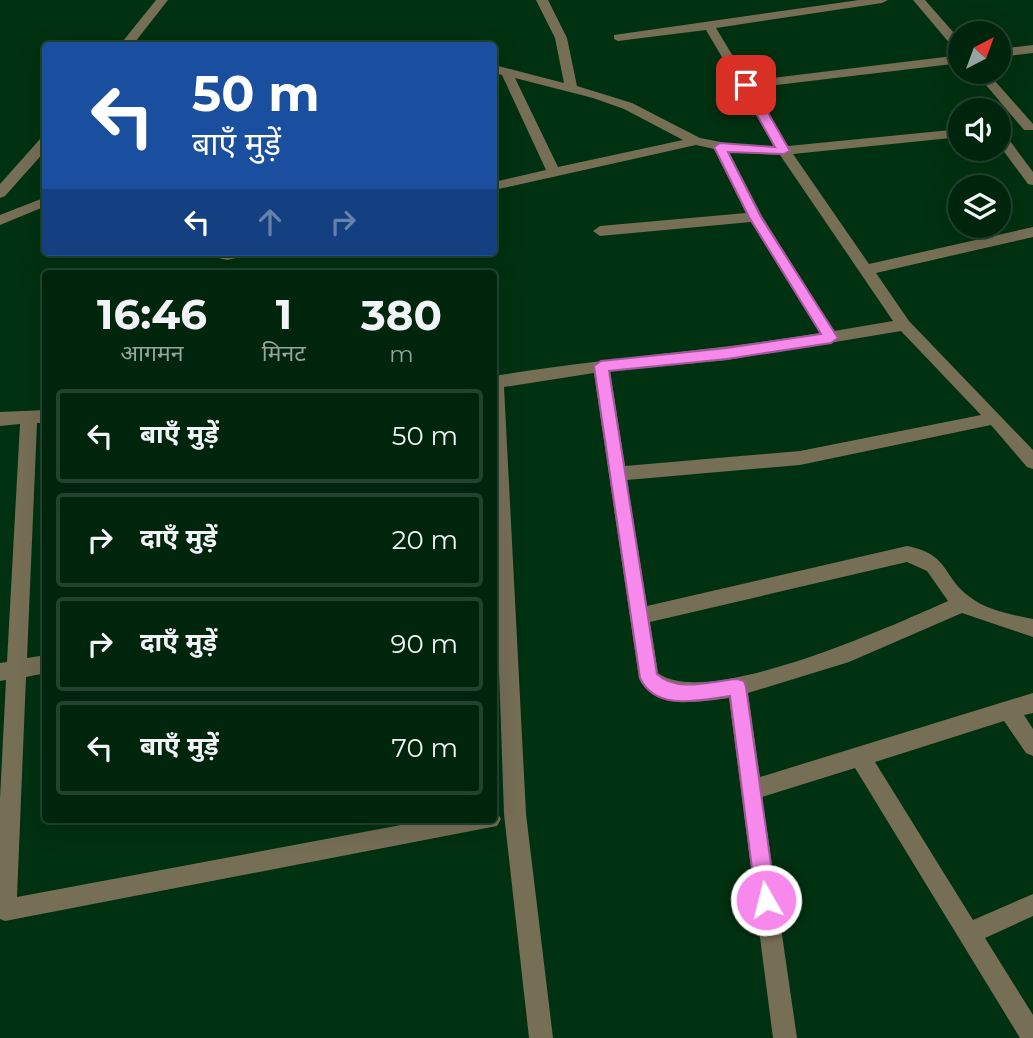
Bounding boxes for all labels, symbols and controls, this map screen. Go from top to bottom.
north arrow [948,21,1012,84]
map controls [948,21,1011,238]
pin [716,55,776,115]
text: 50 m [192,64,320,123]
icon: arrive [727,66,765,104]
icon: left [77,70,168,161]
button: sound [948,98,1011,161]
text: बाएँ मुड़ें [192,124,281,163]
button: layers [948,175,1011,238]
icon: left [178,203,216,241]
icon: ahead [251,203,289,241]
icon: right [324,203,362,241]
text: 16:46 [97,288,207,340]
text: 1 [276,288,292,340]
text: 380 [361,289,442,341]
text: आगमन [120,339,183,367]
text: मिनट [262,339,306,367]
text: m [389,340,414,368]
icon: left [81,417,119,455]
text: बाएँ मुड़ें [140,418,219,450]
text: 50 m [392,420,458,452]
icon: right [81,521,119,559]
text: दाएँ मुड़ें [140,522,217,554]
text: 20 m [392,524,458,556]
icon: right [81,625,119,663]
text: दाएँ मुड़ें [140,626,217,658]
text: 90 m [391,628,458,660]
icon: left [81,729,119,767]
text: बाएँ मुड़ें [140,730,219,762]
text: 70 m [392,732,458,764]
position arrow [729,863,803,937]

